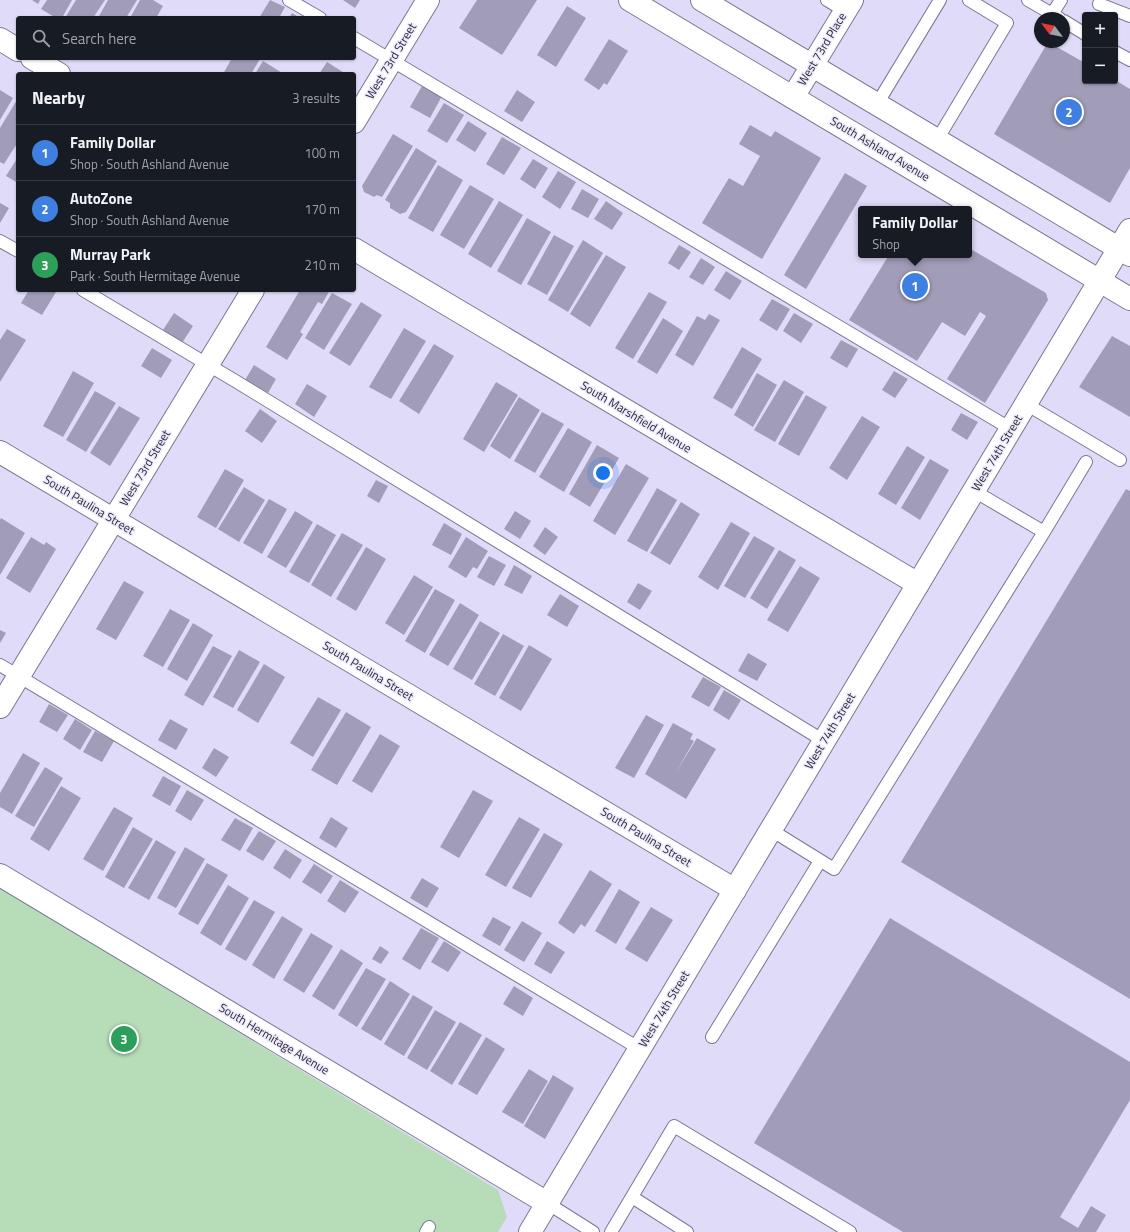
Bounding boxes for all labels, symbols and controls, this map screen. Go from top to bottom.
street label: West 73rd Place [792,9,851,89]
north arrow [1034,12,1070,48]
map controls [1082,12,1118,84]
button: + [1082,12,1118,48]
search box [16,16,356,60]
street label: West 73rd Street [360,18,421,103]
icon: search [30,27,52,49]
text: Search here [62,27,136,50]
button: − [1082,48,1118,84]
text: Nearby [32,85,85,111]
text: 3 results [292,88,340,108]
pin: 2 [1056,97,1082,127]
street label: South Ashland Avenue [827,111,934,186]
text: Family Dollar [70,131,156,154]
text: 1 [41,143,49,163]
text: 100 m [304,143,340,163]
text: Shop · South Ashland Avenue [70,154,229,174]
text: AutoZone [70,187,132,210]
text: 2 [41,199,49,219]
text: 170 m [304,199,340,219]
popup [858,206,972,258]
text: Shop · South Ashland Avenue [70,210,229,230]
text: Family Dollar [872,211,958,234]
text: Shop [872,234,900,254]
text: Murray Park [70,243,150,266]
text: 3 [41,255,49,275]
text: 210 m [304,255,340,275]
text: Park · South Hermitage Avenue [70,266,240,286]
pin: 1 [902,271,928,301]
street label: South Marshfield Avenue [577,376,695,457]
street label: West 74th Street [966,410,1027,495]
street label: West 73rd Street [114,425,175,510]
your location [593,463,613,483]
street label: South Paulina Street [40,470,139,540]
street label: South Paulina Street [319,636,418,706]
street label: West 74th Street [799,688,860,773]
street label: South Paulina Street [597,802,696,872]
street label: West 74th Street [633,966,694,1051]
street label: South Hermitage Avenue [215,998,333,1079]
pin: 3 [111,1024,137,1054]

